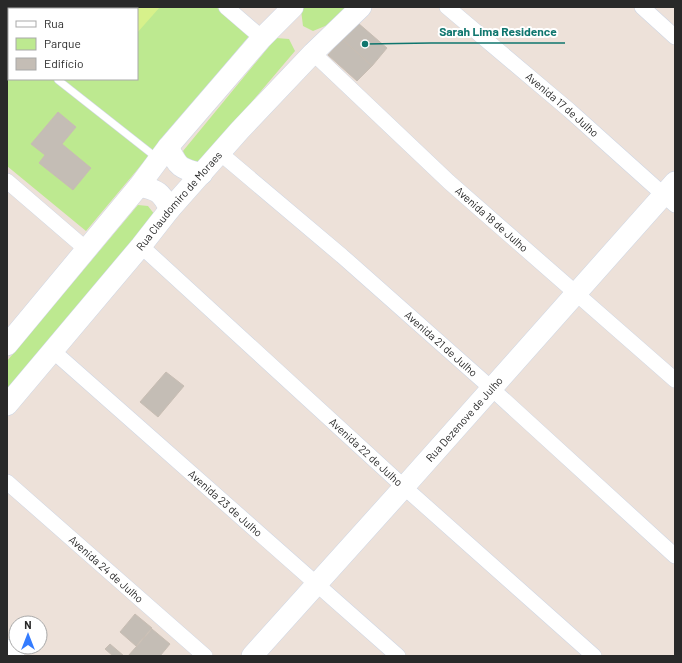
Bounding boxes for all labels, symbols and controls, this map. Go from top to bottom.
legend [8,8,138,80]
text: Rua [44,16,64,30]
callout: Sarah Lima Residence [431,19,565,43]
text: Sarah Lima Residence [439,24,557,38]
text: Parque [44,36,81,50]
text: Edifício [44,56,84,70]
street label: Avenida 17 de Julho [523,69,601,139]
street label: Rua Claudomiro de Moraes [133,148,224,253]
street label: Avenida 18 de Julho [453,184,531,254]
street label: Avenida 21 de Julho [402,308,480,379]
street label: Rua Dezenove de Julho [423,374,505,464]
street label: Avenida 22 de Julho [327,415,405,488]
street label: Avenida 23 de Julho [186,467,265,539]
street label: Avenida 24 de Julho [67,533,146,605]
north arrow [8,615,48,655]
text: N [24,618,32,631]

